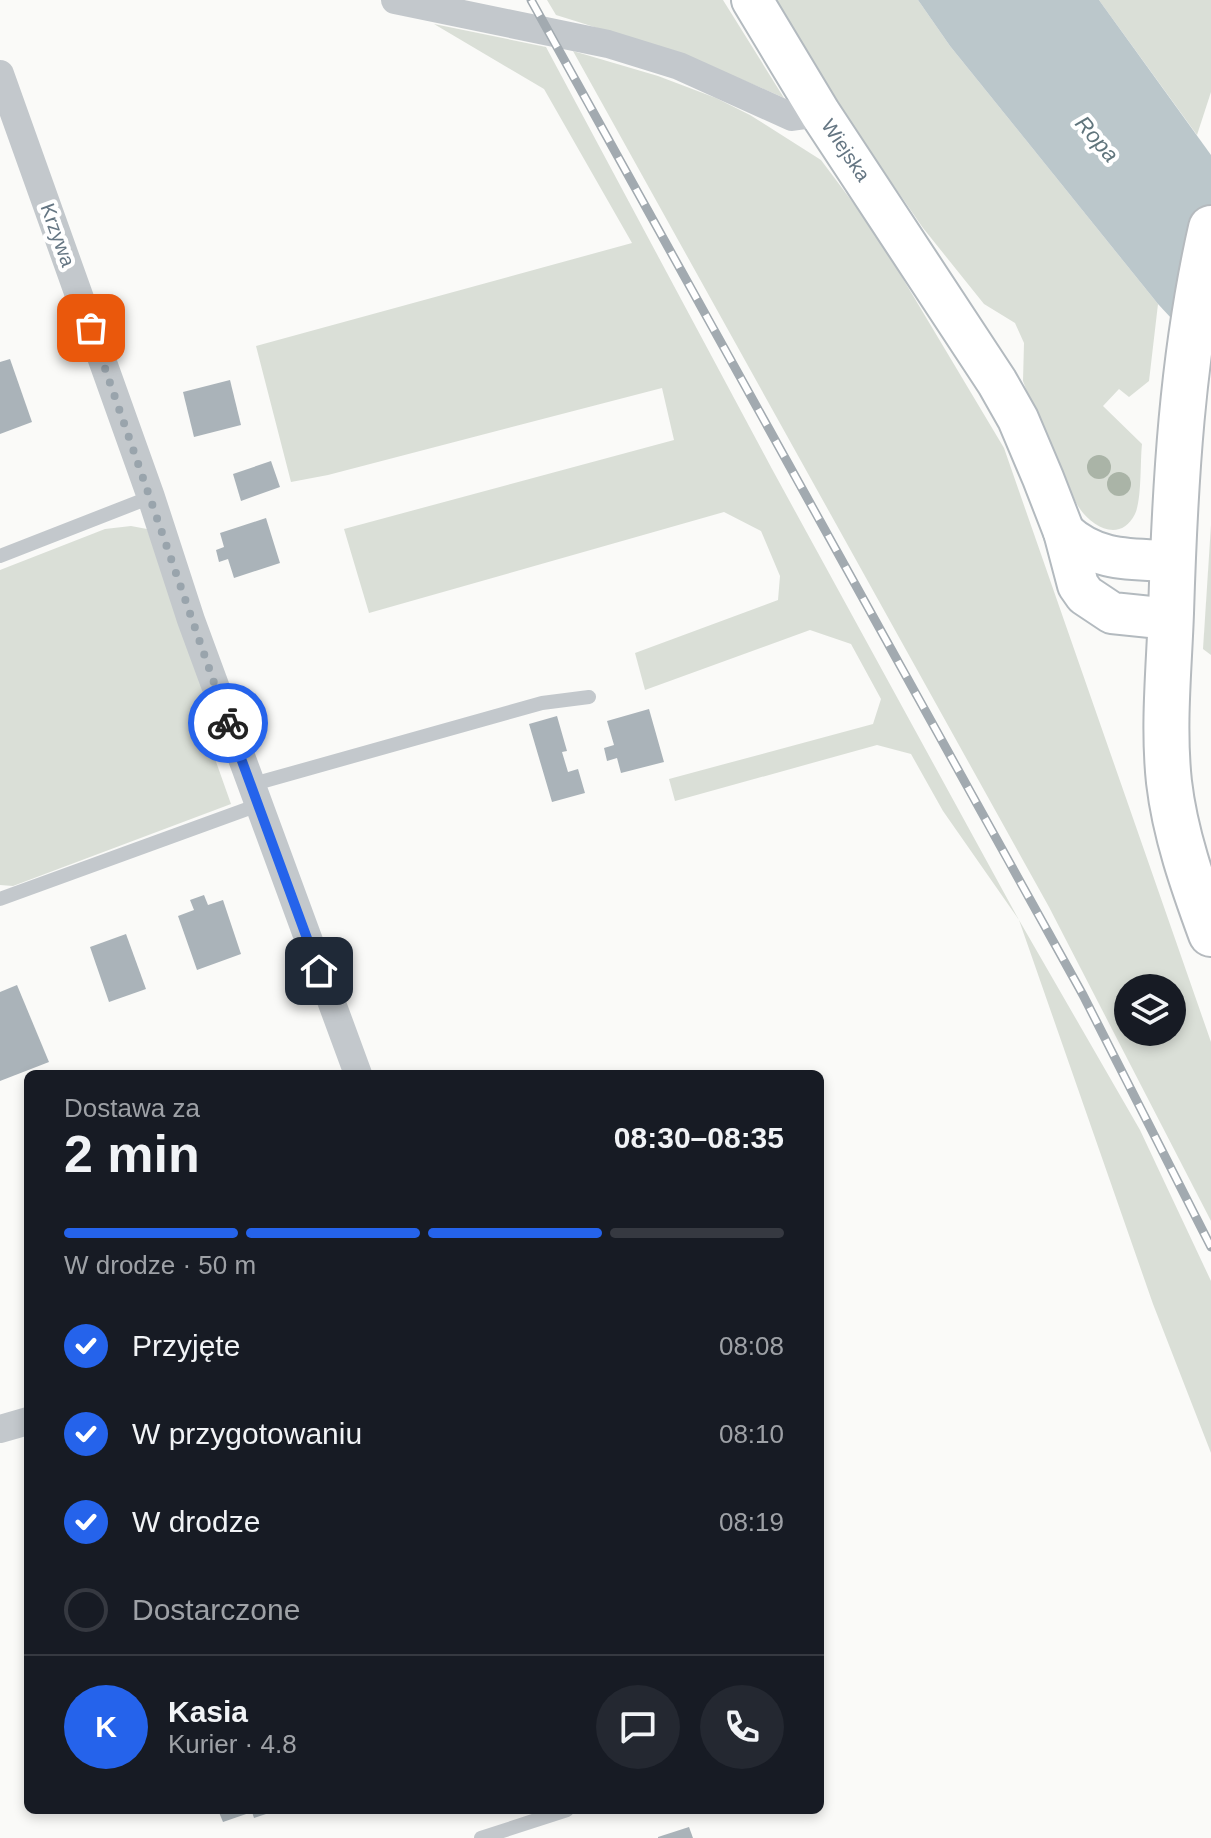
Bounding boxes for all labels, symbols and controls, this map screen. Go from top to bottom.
water label: Ropa [1070,111,1124,167]
street label: Wiejska [817,115,875,186]
street label: Krzywa [36,200,80,270]
pin [57,294,125,362]
icon: bag [69,306,113,350]
courier [188,683,268,763]
icon: bike [206,701,250,745]
pin [285,937,353,1005]
icon: home [297,949,341,993]
map controls [1114,974,1186,1046]
button: layers [1114,974,1186,1046]
text: Dostawa za [64,1093,200,1123]
text: 08:30–08:35 [614,1121,784,1154]
text: 2 min [64,1125,200,1183]
text: W drodze · 50 m [64,1250,256,1280]
icon: check [64,1324,108,1368]
text: Przyjęte [132,1329,240,1362]
text: 08:08 [719,1331,784,1361]
icon: check [64,1412,108,1456]
text: W przygotowaniu [132,1417,362,1450]
text: 08:10 [719,1419,784,1449]
icon: check [64,1500,108,1544]
text: W drodze [132,1505,260,1538]
text: 08:19 [719,1507,784,1537]
text: Dostarczone [132,1593,300,1626]
button: chat [596,1685,680,1769]
button: phone [700,1685,784,1769]
text: Kasia [168,1695,248,1728]
text: K [95,1710,117,1743]
text: Kurier · 4.8 [168,1729,297,1759]

